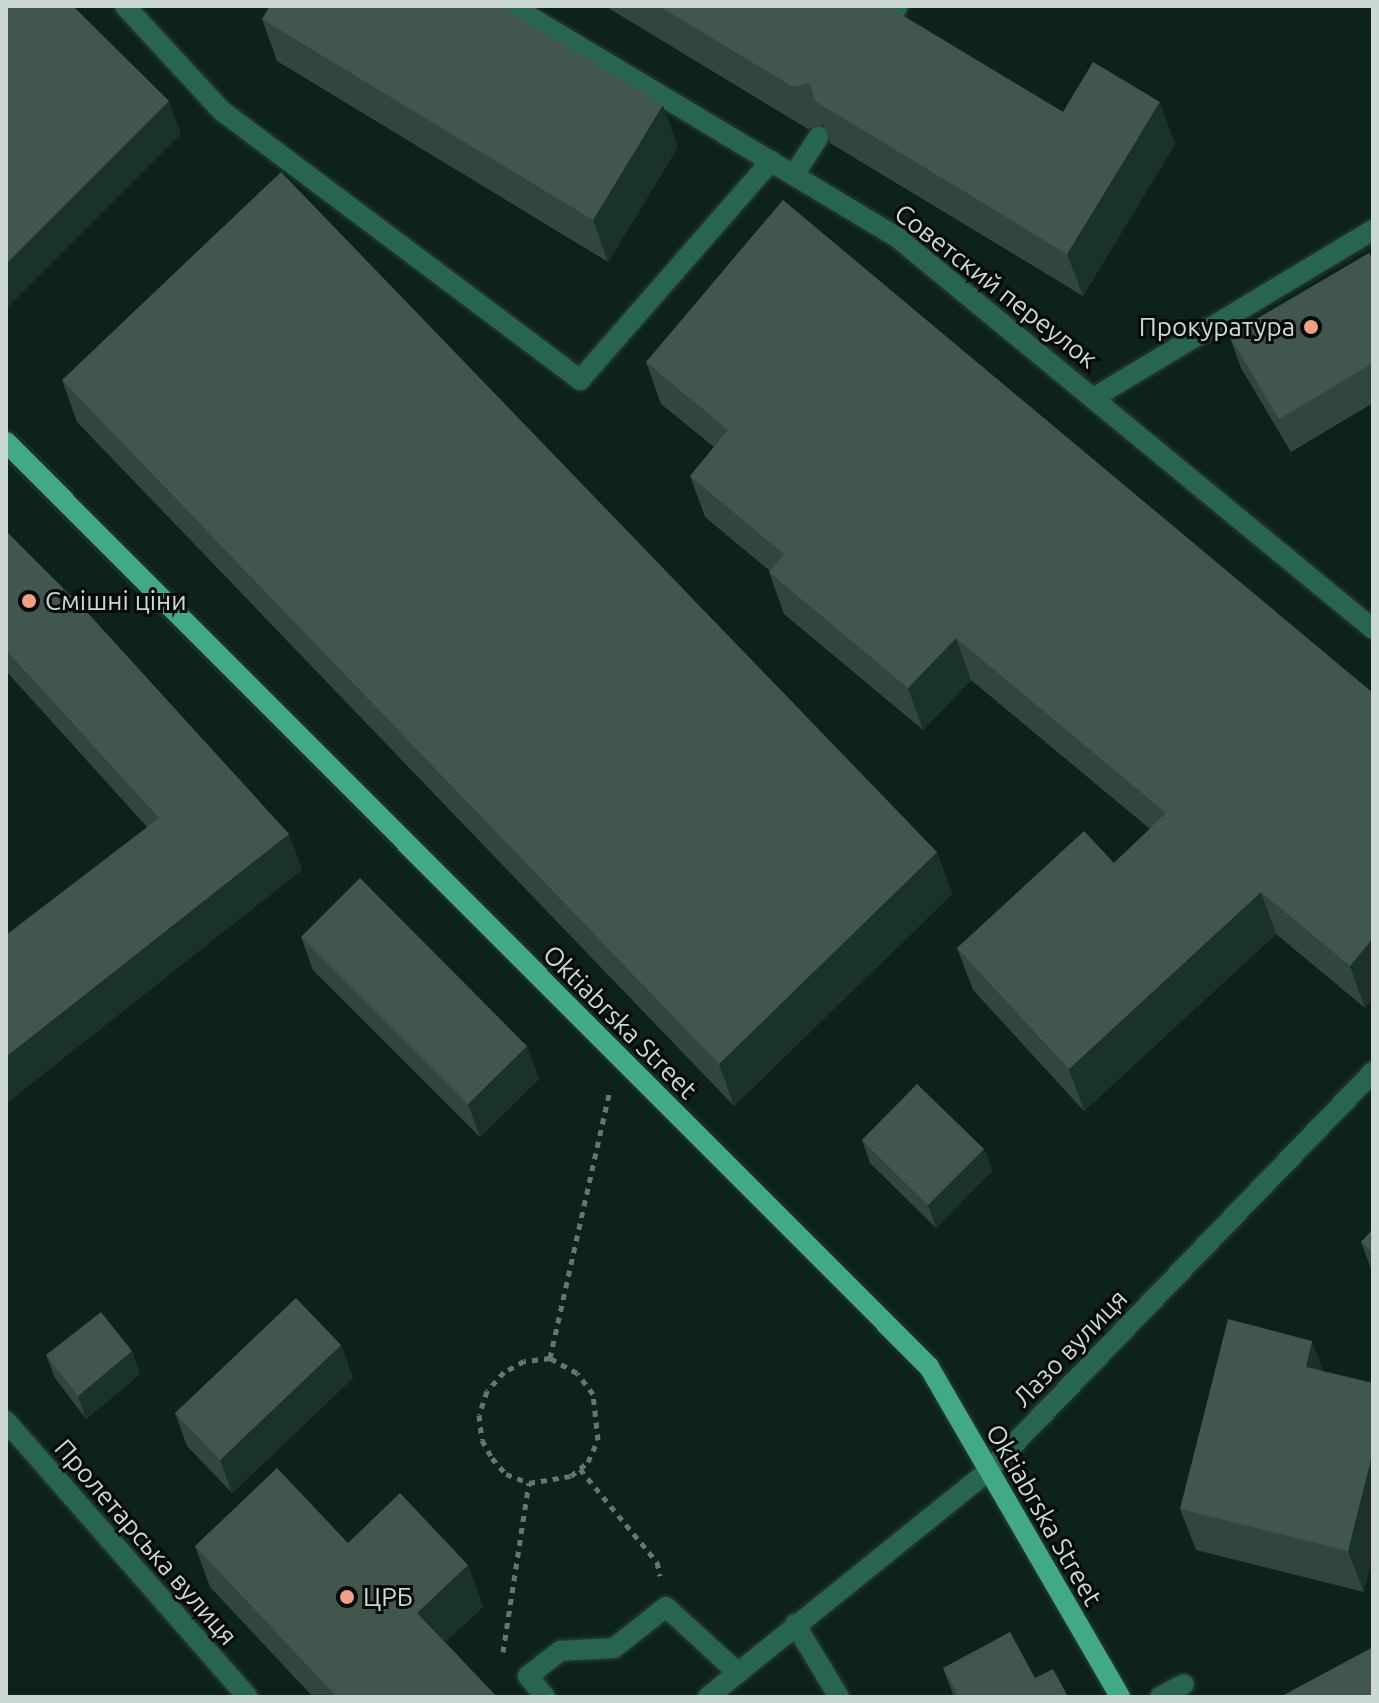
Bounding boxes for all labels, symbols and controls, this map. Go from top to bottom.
street label: Советский переулок [889,197,1103,375]
place label: Прокуратура [1139,311,1295,343]
marker: Прокуратура [1302,318,1320,336]
place label: Смішні ціни [45,585,187,617]
marker: Смішні ціни [20,592,38,610]
street label: Oktiabrska Street [537,939,703,1105]
street label: Лазо вулиця [1006,1283,1134,1413]
street label: Oktiabrska Street [979,1419,1109,1611]
street label: Пролетарська вулиця [48,1433,244,1651]
place label: ЦРБ [363,1581,413,1613]
marker: ЦРБ [338,1588,356,1606]

